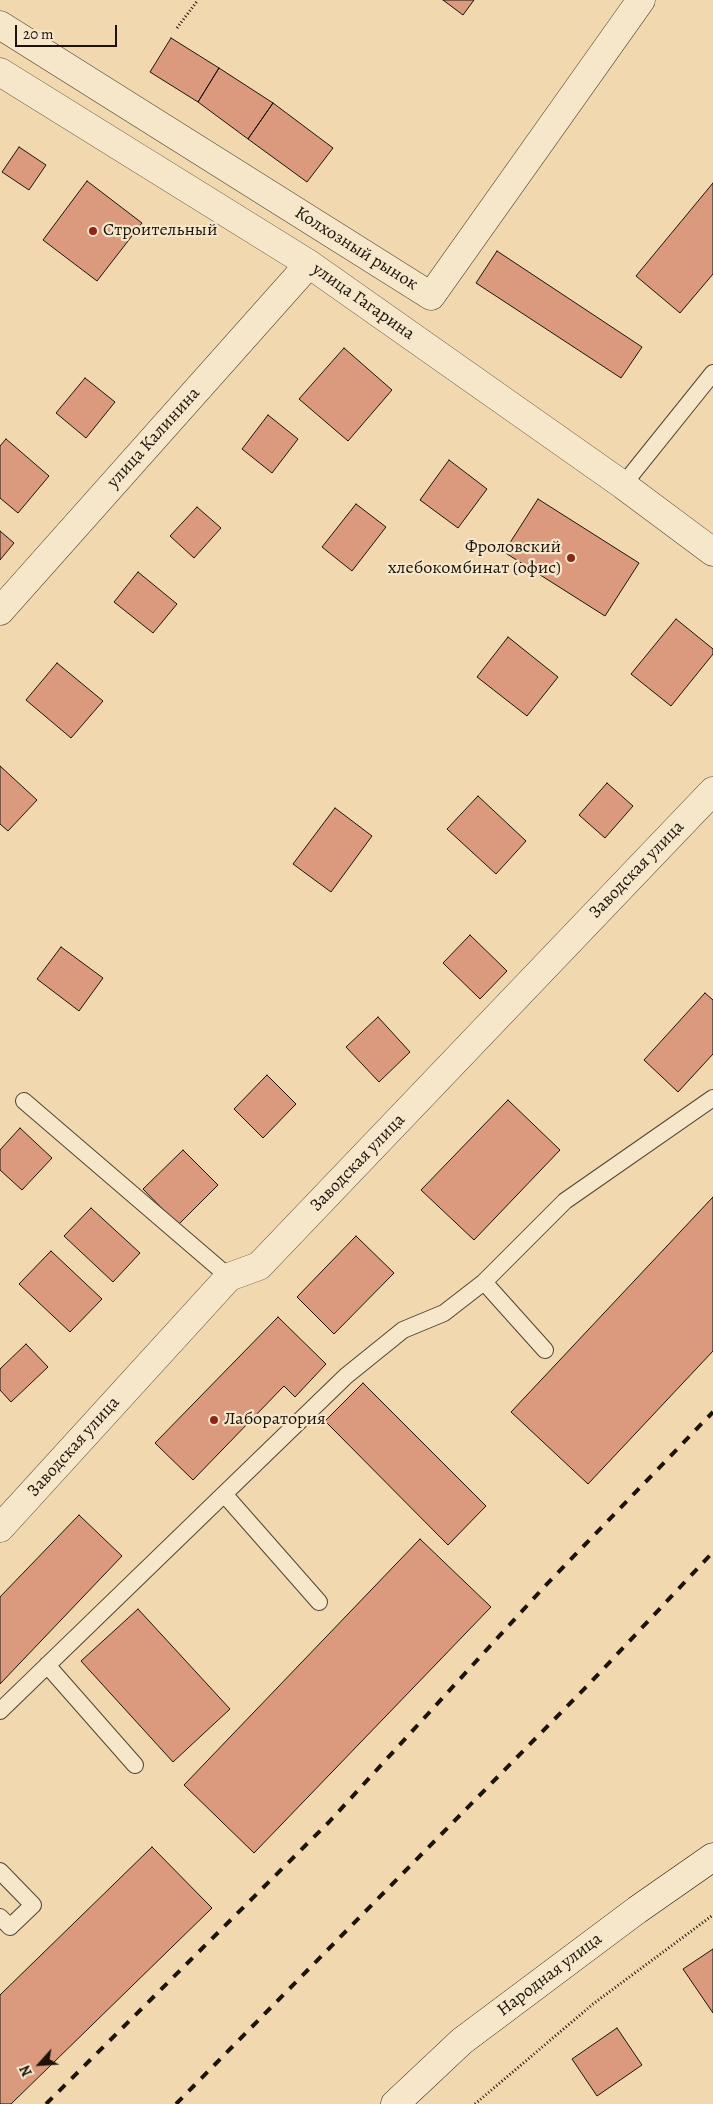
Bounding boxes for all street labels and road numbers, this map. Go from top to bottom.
street label: Колхозный рынок [290,202,422,296]
street label: улица Гагарина [308,259,418,345]
street label: улица Калинина [103,383,205,493]
street label: Заводская улица [585,817,689,923]
street label: Заводская улица [306,1110,410,1216]
street label: Заводская улица [23,1392,125,1502]
street label: Народная улица [493,1928,607,2022]

